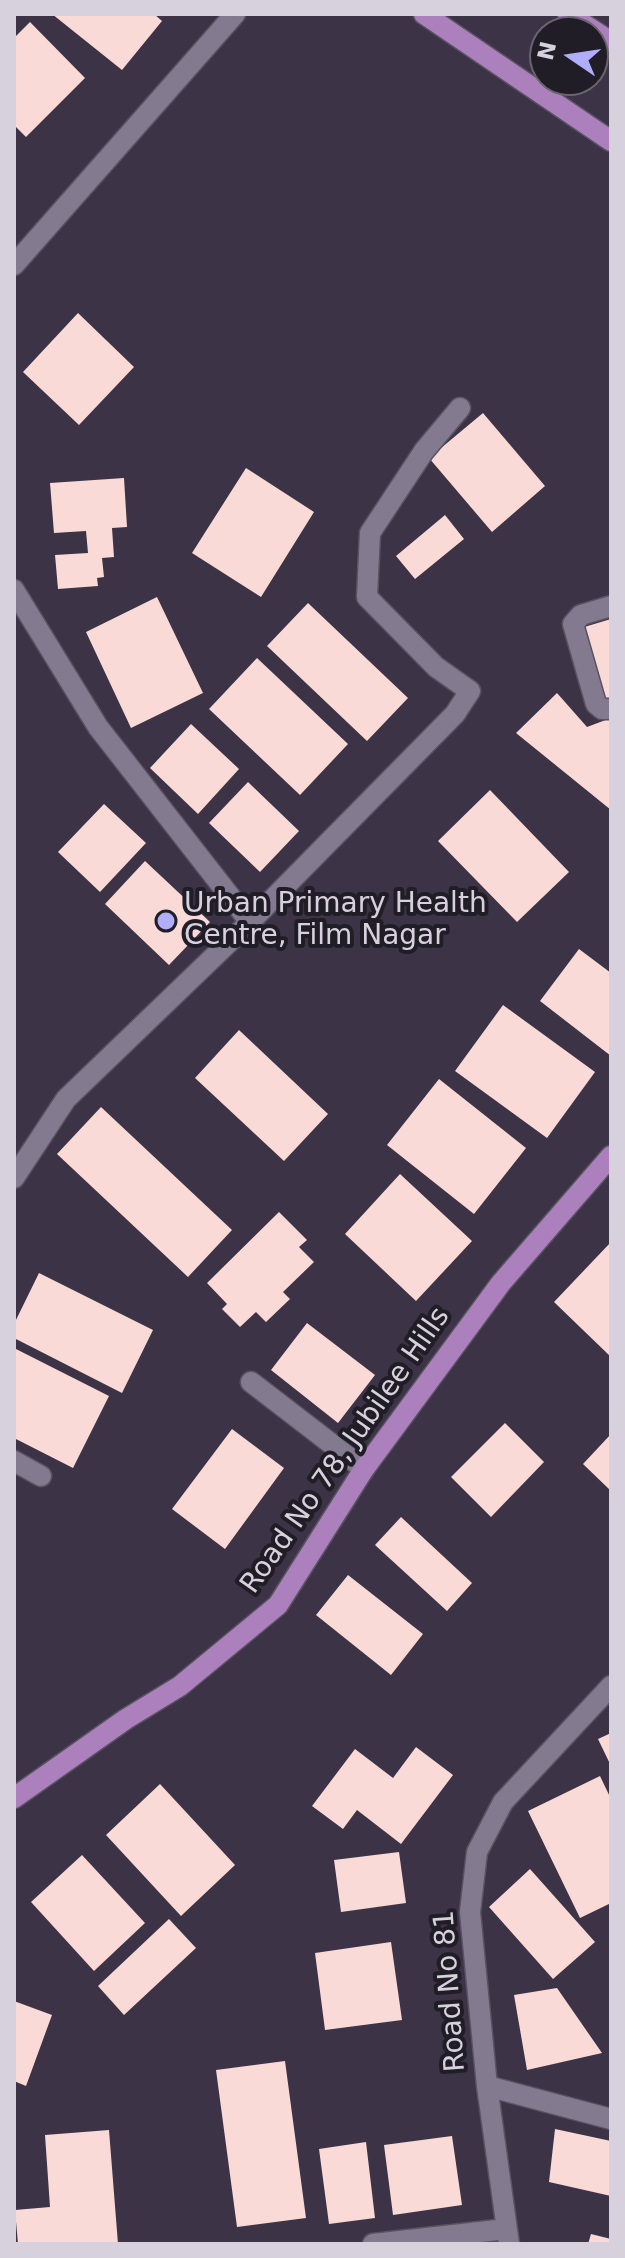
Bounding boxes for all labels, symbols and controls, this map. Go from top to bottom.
north arrow [529,16,609,96]
text: N [533,39,561,63]
place label: Urban Primary Health Centre, Film Nagar [184,888,487,954]
marker: Urban Primary Health Centre, Film Nagar [155,910,177,932]
street label: Road No 78, Jubilee Hills [234,1302,458,1600]
street label: Road No 81 [429,1909,473,2073]

